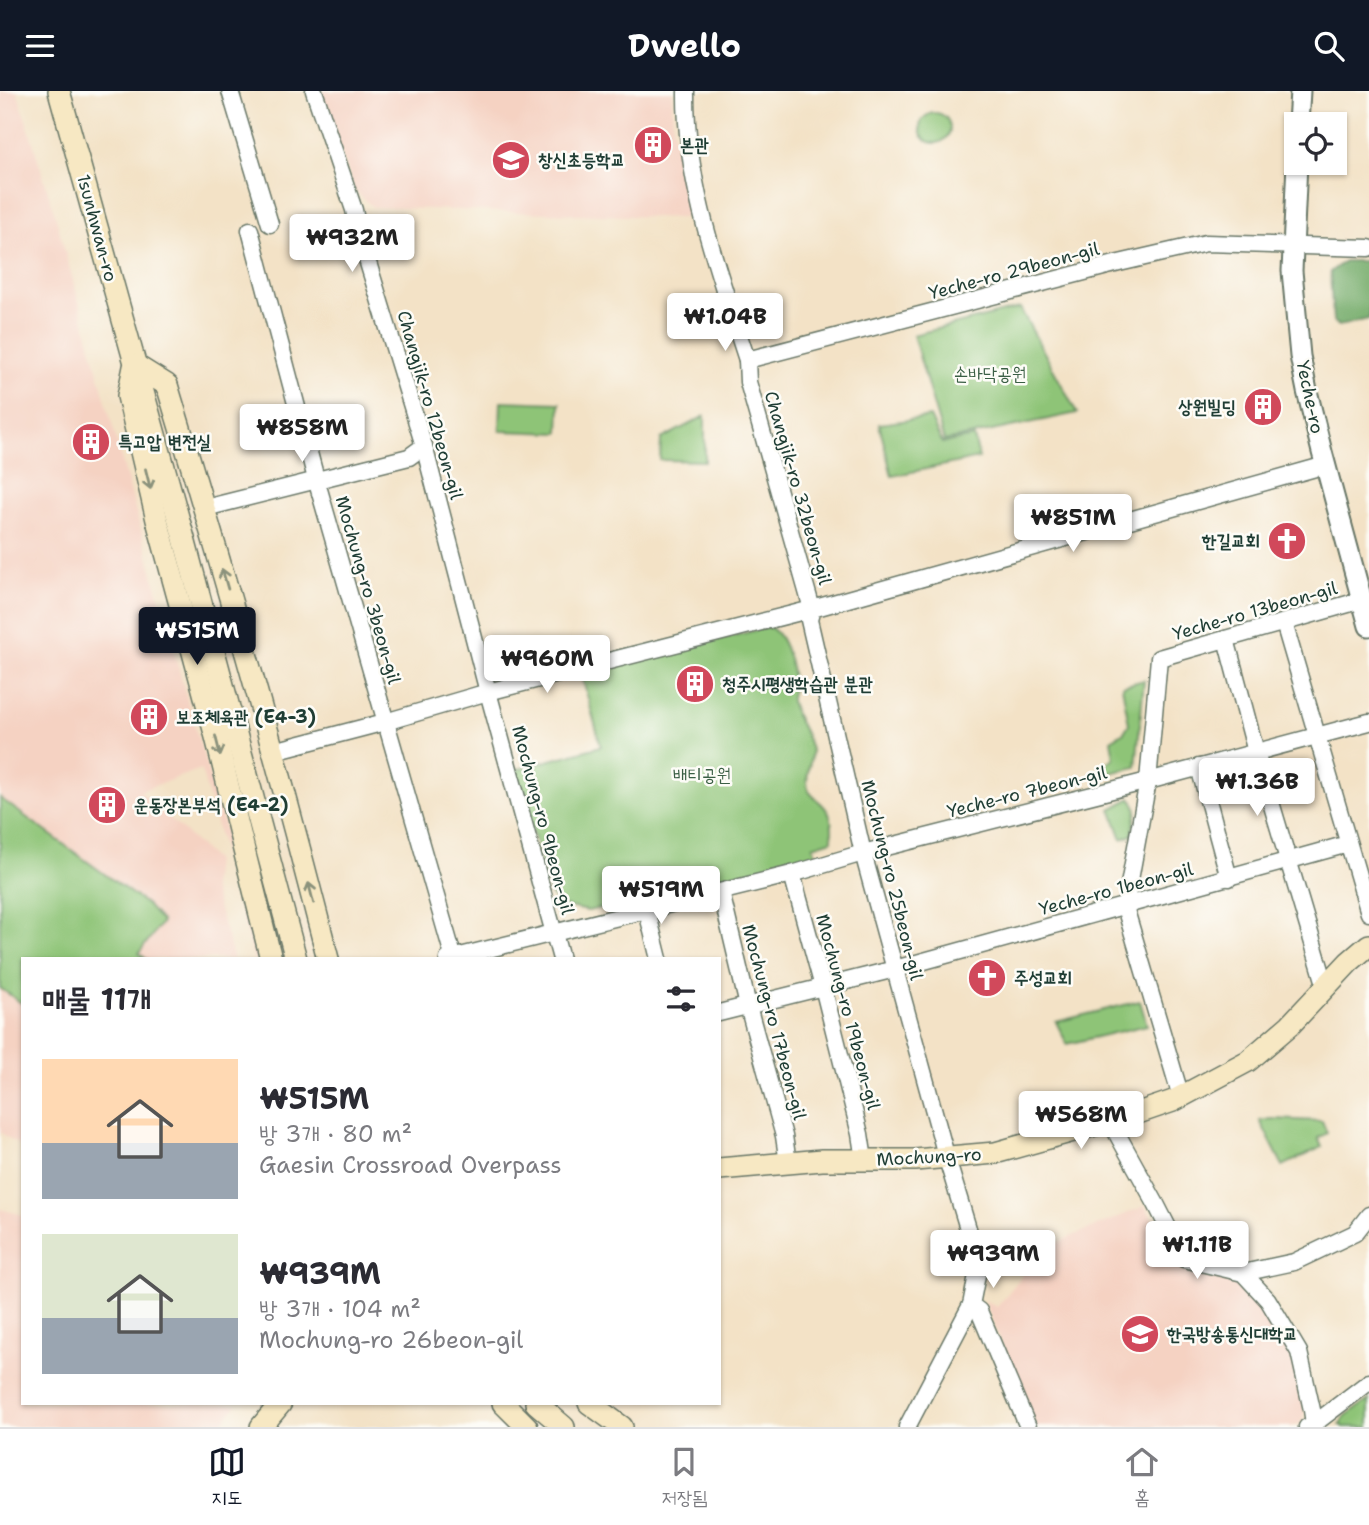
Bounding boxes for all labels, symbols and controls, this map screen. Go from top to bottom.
text: Dwello [628,24,741,67]
icon: menu [21,27,59,65]
icon: search [1310,27,1348,65]
map controls [1284,112,1347,175]
button: locate [1284,112,1347,175]
building icon: 본관 [632,124,674,166]
place label: 본관 [680,133,709,157]
school or university icon: 창신초등학교 [490,139,532,181]
place label: 창신초등학교 [538,148,625,172]
street label: 1sunhwan-ro [71,172,123,284]
pin: ₩932M [303,215,401,274]
text: ₩932M [305,222,399,252]
street label: Yeche-ro 29beon-gil [926,237,1102,305]
pin: ₩1.04B [668,293,782,353]
text: ₩1.04B [683,301,767,331]
street label: Changjik-ro 12beon-gil [392,308,469,503]
street label: Yeche-ro [1291,358,1329,436]
park label: 손바닥공원 [954,362,1026,386]
building icon: 상원빌딩 [1242,386,1284,428]
street label: Changjik-ro 32beon-gil [759,388,837,588]
place label: 상원빌딩 [1178,395,1236,419]
pin: ₩858M [253,405,351,464]
text: ₩858M [256,412,348,442]
building icon: 특고압 변전실 [70,421,112,463]
place label: 특고압 변전실 [118,430,212,454]
one-way arrow [141,467,155,490]
street label: Mochung-ro 3beon-gil [330,493,407,687]
pin: ₩851M [1024,495,1122,554]
text: ₩851M [1030,502,1116,532]
church icon: 한길교회 [1266,520,1308,562]
place label: 한길교회 [1201,529,1260,553]
one-way arrow [218,568,231,590]
street label: Yeche-ro 13beon-gil [1170,576,1341,646]
pin: ₩515M [148,607,246,667]
text: ₩515M [155,615,239,645]
pin: ₩960M [498,635,596,695]
text: ₩960M [500,643,594,673]
building icon: 청주시평생학습관 분관 [674,663,716,705]
place label: 청주시평생학습관 분관 [722,672,874,696]
building icon: 보조체육관 (E4-3) [128,696,170,738]
place label: 보조체육관 (E4-3) [176,705,316,729]
street label: Mochung-ro 9beon-gil [506,723,580,918]
one-way arrow [212,734,225,757]
pin: ₩1.36B [1200,759,1314,818]
street label: Yeche-ro 7beon-gil [945,760,1110,823]
park label: 배티공원 [673,763,731,787]
text: ₩1.36B [1215,766,1299,796]
street label: Mochung-ro 25beon-gil [855,777,929,983]
building icon: 운동장본부석 (E4-2) [86,784,128,826]
place label: 운동장본부석 (E4-2) [134,793,289,817]
street label: Yeche-ro 1beon-gil [1036,857,1196,921]
pin: ₩519M [612,867,710,926]
text: ₩519M [618,874,704,904]
one-way arrow [304,882,317,905]
street label: Mochung-ro 19beon-gil [810,911,886,1113]
street label: Mochung-ro 17beon-gil [736,922,812,1123]
church icon: 주성교회 [966,957,1008,999]
place label: 주성교회 [1014,966,1072,990]
text: 매물 11개 [42,979,151,1020]
icon: filters [662,980,700,1018]
text: ₩515M [259,1078,369,1119]
icon: home [98,1087,182,1171]
pin: ₩568M [1032,1091,1130,1151]
text: ₩568M [1035,1099,1127,1129]
text: 방 3개 · 80 m² [259,1119,412,1149]
street label: Mochung-ro [876,1142,982,1172]
text: Gaesin Crossroad Overpass [259,1150,562,1180]
pin: ₩1.11B [1140,1221,1254,1281]
text: ₩1.11B [1162,1229,1232,1259]
pin: ₩939M [944,1231,1042,1290]
text: ₩939M [946,1238,1040,1268]
text: ₩939M [259,1253,381,1294]
icon: home [98,1262,182,1346]
text: 방 3개 · 104 m² [259,1294,421,1324]
school or university icon: 한국방송통신대학교 [1119,1313,1161,1355]
place label: 한국방송통신대학교 [1166,1322,1297,1346]
text: Mochung-ro 26beon-gil [259,1325,523,1355]
tab: 지도 [208,1443,246,1511]
tab: 저장됨 [662,1443,707,1511]
tab: 홈 [1123,1443,1161,1511]

